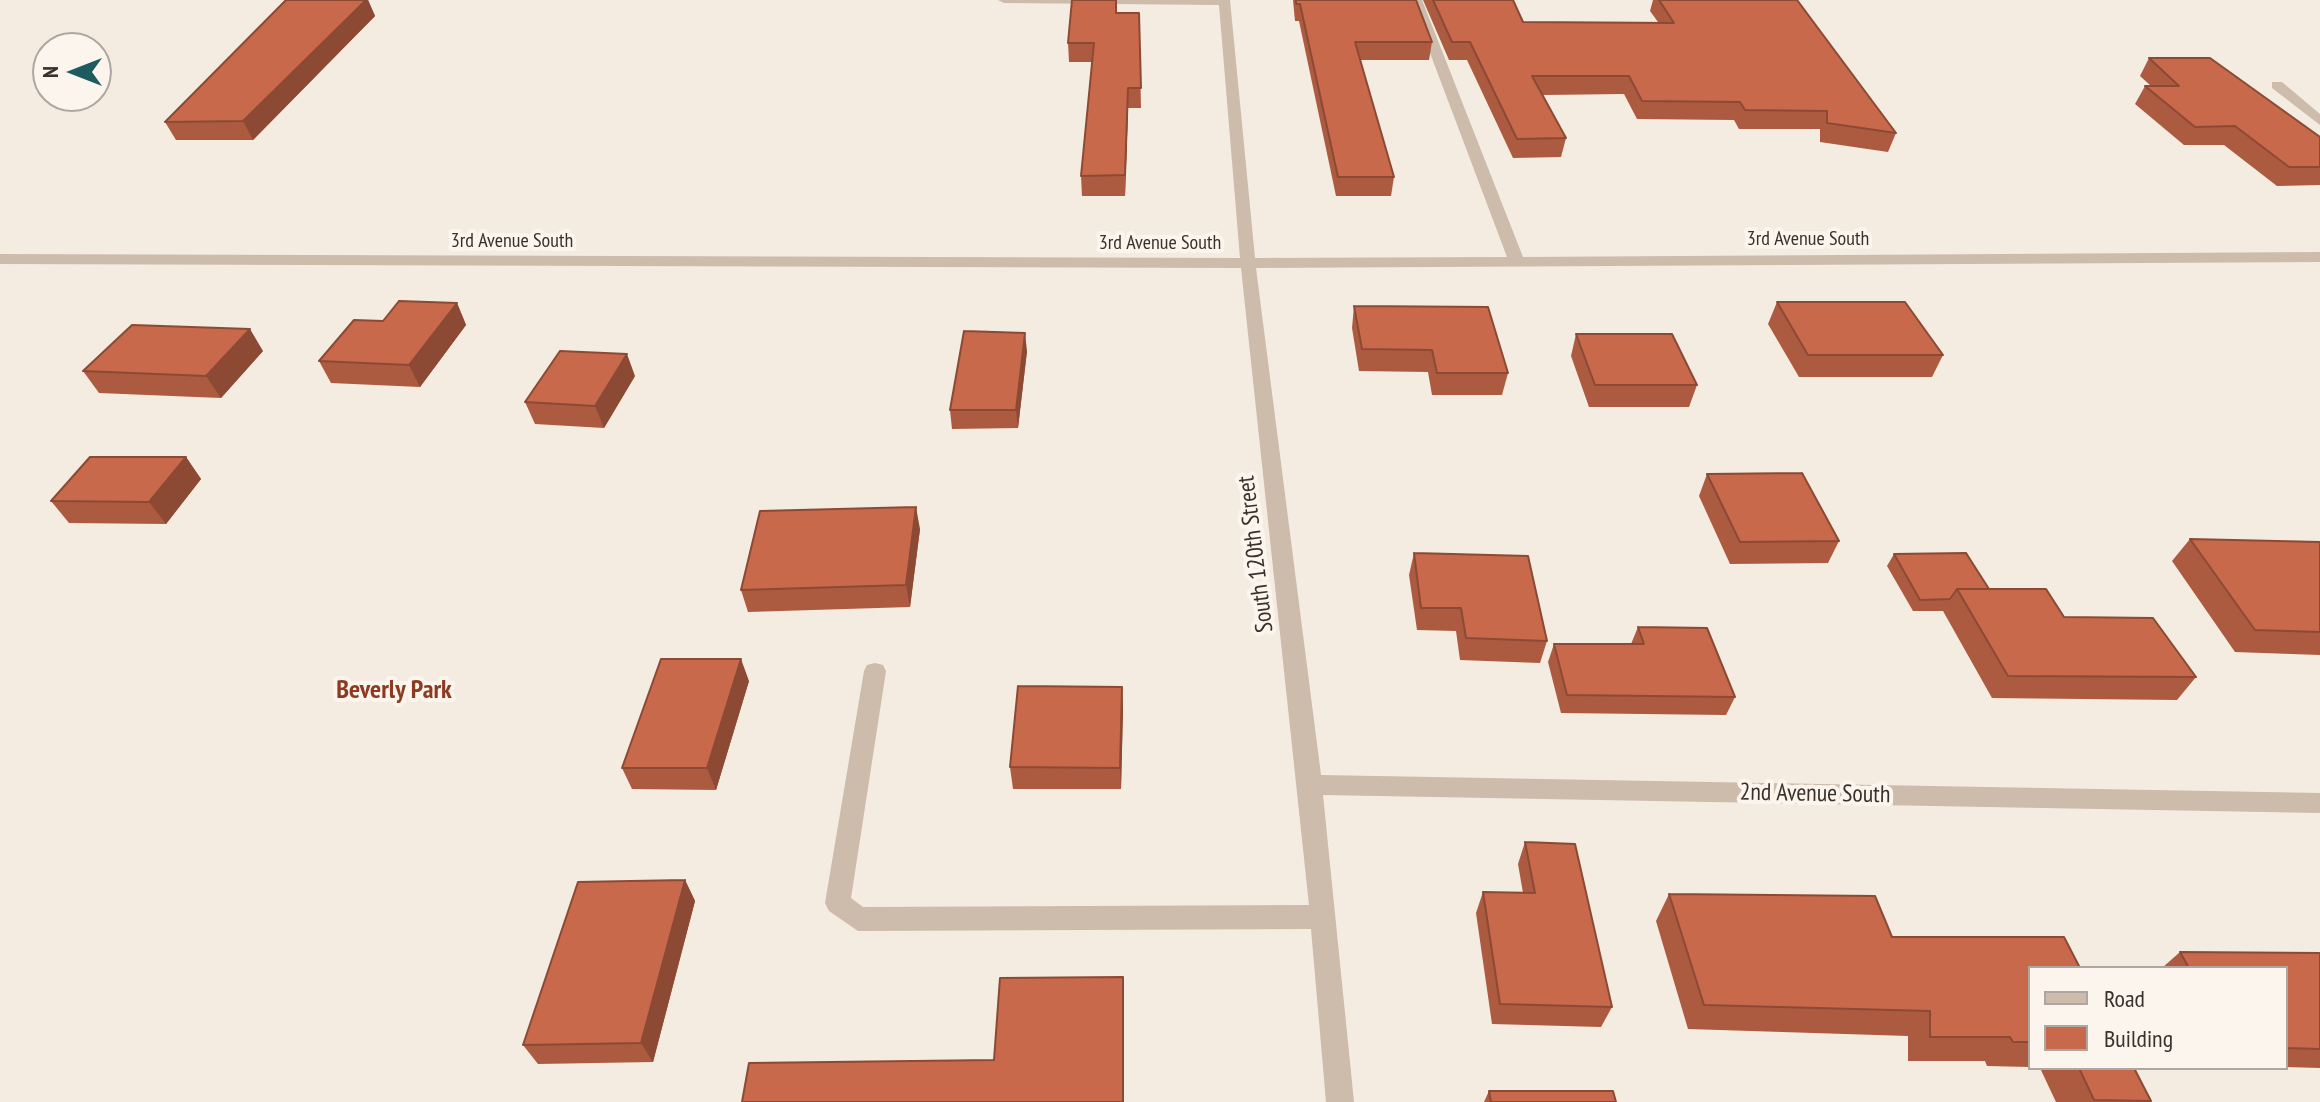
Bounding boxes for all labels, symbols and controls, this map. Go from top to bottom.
north arrow [32,32,112,112]
text: N [36,66,64,78]
street label: 3rd Avenue South [1747,227,1869,251]
street label: 3rd Avenue South [451,229,573,253]
street label: 3rd Avenue South [1099,231,1221,255]
street label: South 120th Street [1232,474,1280,634]
district label: Beverly Park [336,675,452,707]
street label: 2nd Avenue South [1739,778,1891,810]
legend [2028,966,2288,1070]
text: Road [2104,983,2145,1014]
text: Building [2104,1023,2173,1054]

